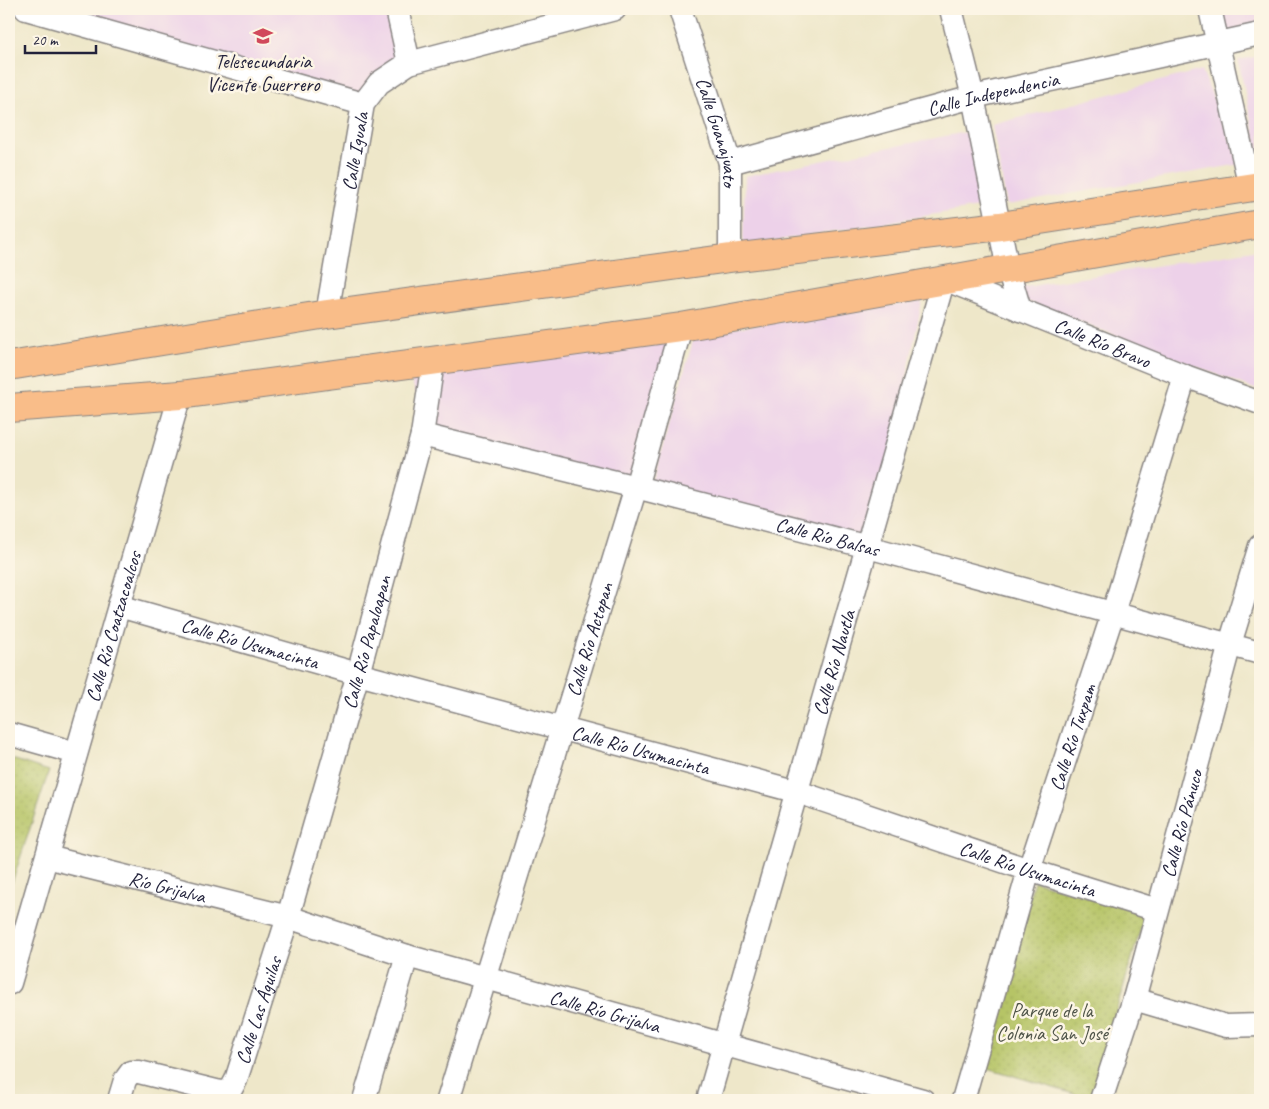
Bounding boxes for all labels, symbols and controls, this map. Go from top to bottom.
scale bar [25,22,96,54]
school or university icon: Telesecundaria Vicente Guerrero [252,25,274,47]
text: 20 m [32,31,59,50]
place label: Telesecundaria Vicente Guerrero [207,49,320,97]
street label: Calle Independencia [925,66,1062,122]
street label: Calle Guanajuato [690,74,742,189]
street label: Calle Iguala [336,108,375,193]
street label: Calle Río Bravo [1051,313,1155,374]
street label: Calle Río Balsas [773,512,884,563]
street label: Calle Río Coatzacoalcos [80,547,148,705]
street label: Calle Río Papaloapan [337,572,397,712]
street label: Calle Río Actopan [561,579,619,699]
street label: Calle Río Nautla [807,606,861,718]
street label: Calle Río Usumacinta [178,612,323,676]
street label: Calle Río Tuxpam [1044,680,1102,794]
street label: Calle Río Usumacinta [569,720,714,781]
street label: Calle Río Pánuco [1155,765,1209,880]
street label: Calle Río Usumacinta [956,835,1100,904]
street label: Río Grijalva [126,866,209,909]
street label: Calle Las Águilas [230,952,288,1067]
street label: Calle Río Grijalva [547,984,664,1039]
park label: Parque de la Colonia San José [996,998,1111,1046]

